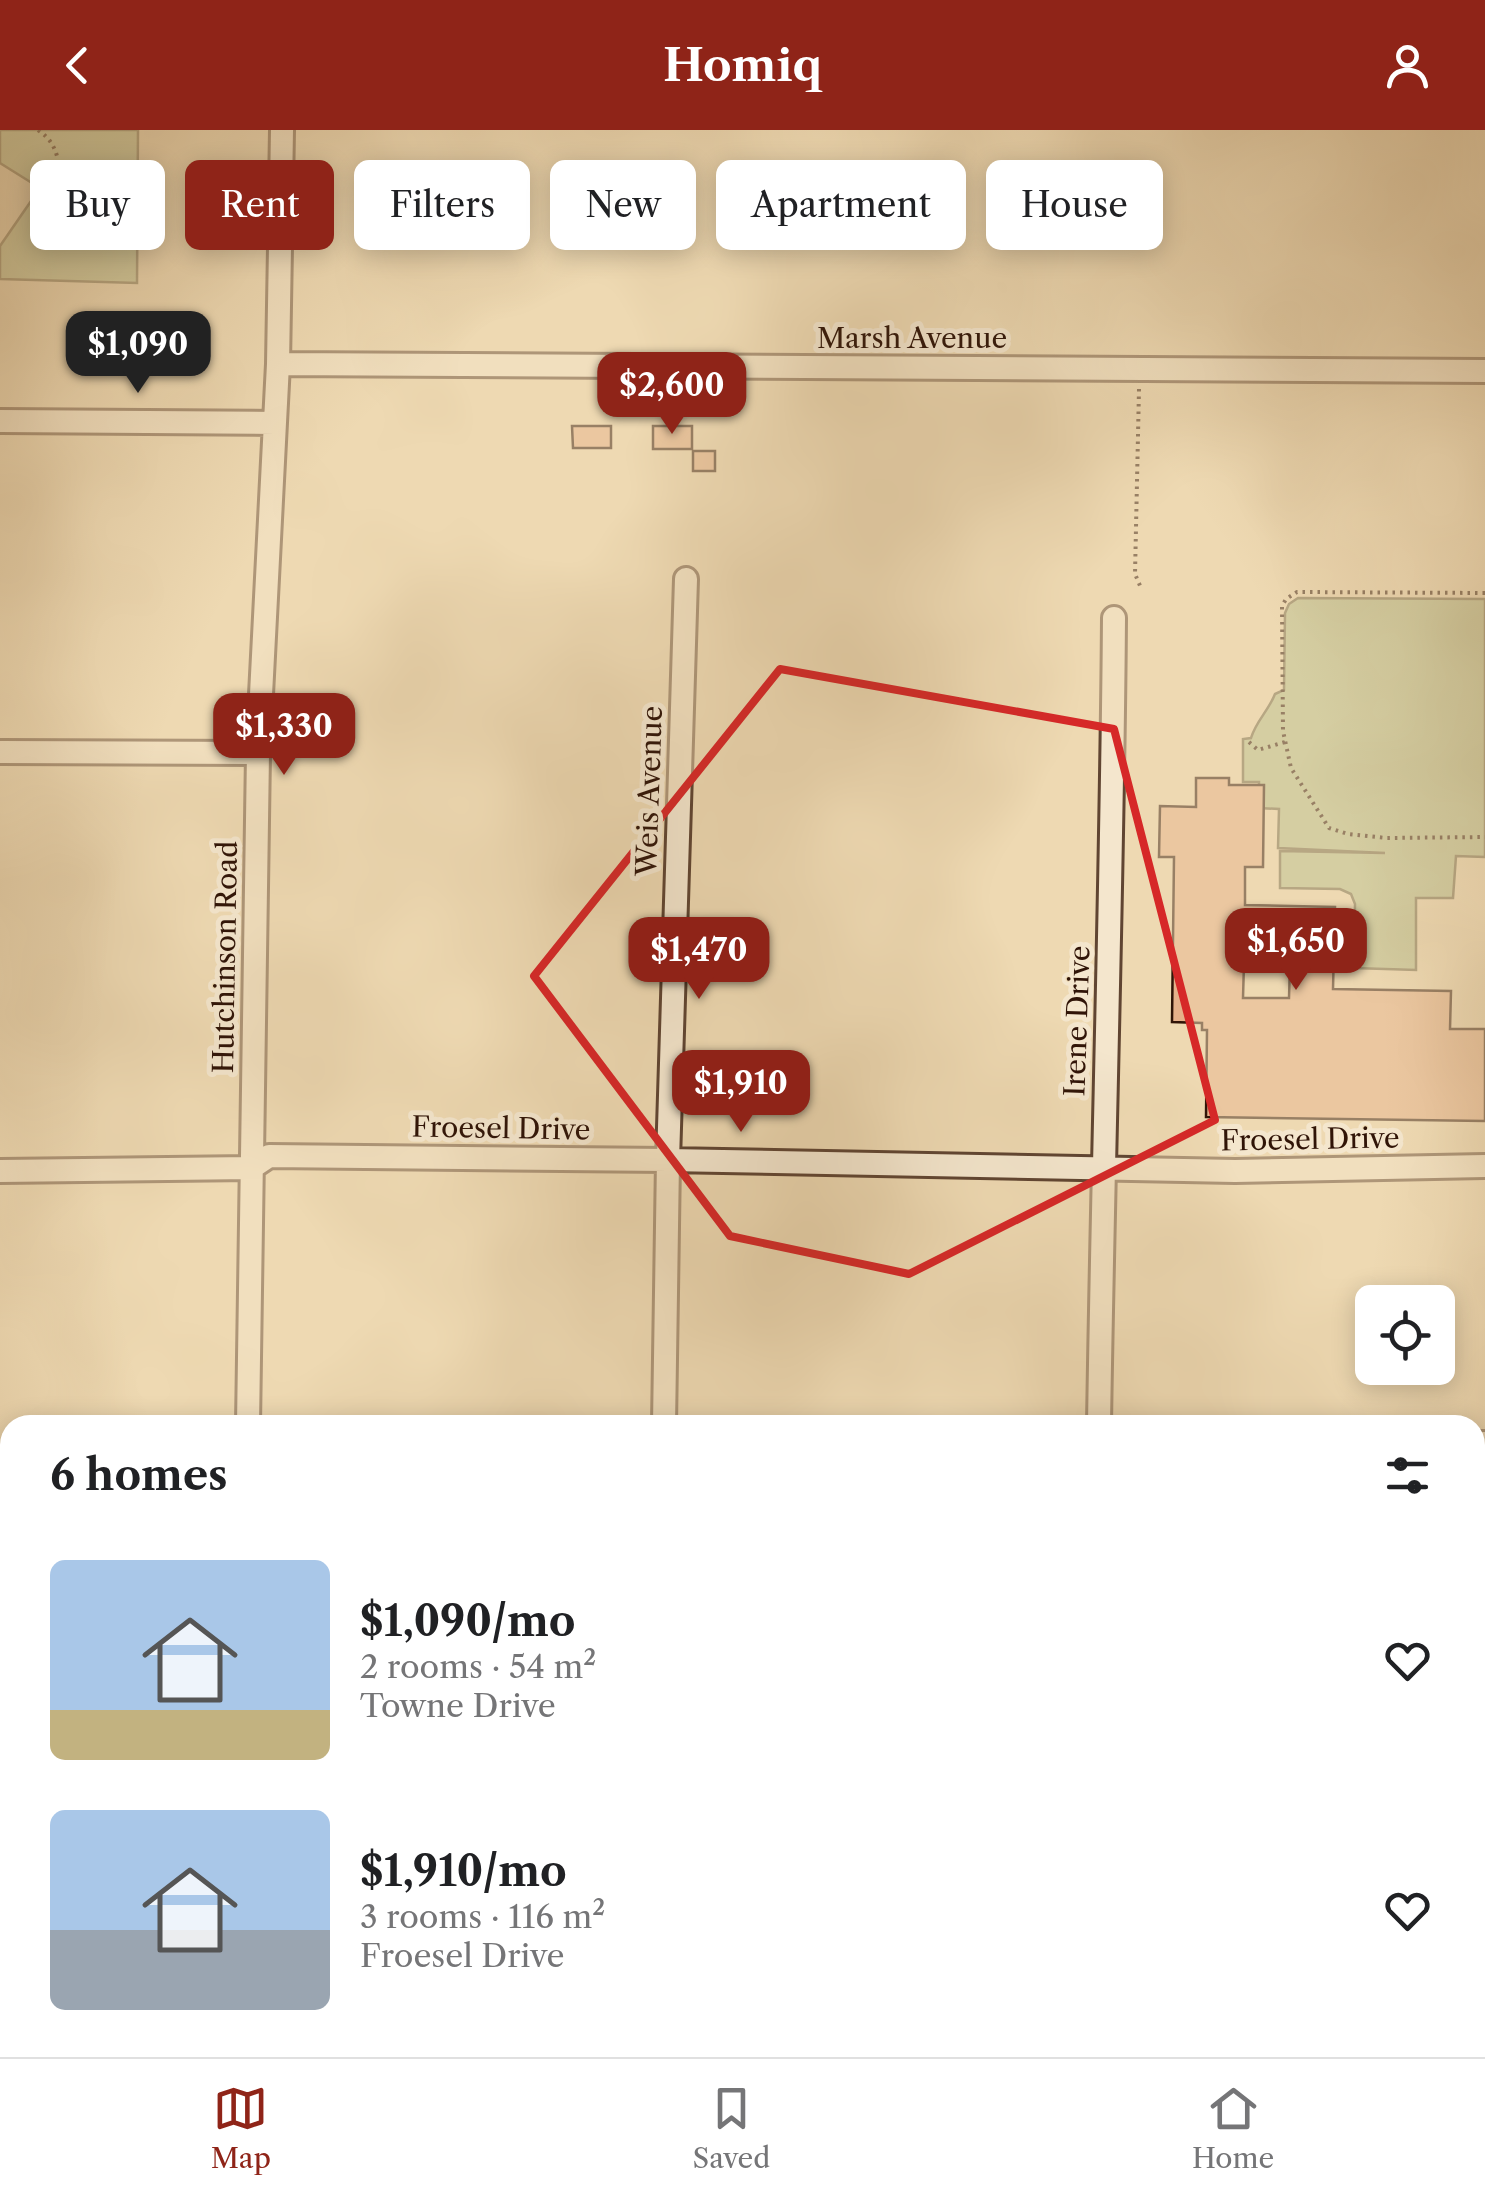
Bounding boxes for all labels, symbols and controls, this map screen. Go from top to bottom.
text: Homiq [663,37,822,93]
icon: back [50,38,105,93]
icon: person [1380,38,1435,93]
chip: Buy [30,160,165,250]
chip: Rent [185,160,334,250]
chip: Filters [354,160,530,250]
chip: New [550,160,696,250]
chip: Apartment [716,160,966,250]
chip: House [986,160,1163,250]
pin: $1,090 [57,311,219,396]
street label: Marsh Avenue [817,321,1007,355]
text: $1,090 [88,324,188,363]
pin: $2,600 [591,352,753,437]
text: $2,600 [619,365,725,404]
pin: $1,330 [203,693,365,778]
street label: Weis Avenue [629,705,669,878]
text: $1,330 [235,706,333,745]
street label: Hutchinson Road [206,840,244,1074]
pin: $1,650 [1215,908,1377,993]
pin: $1,470 [618,917,780,1002]
text: $1,650 [1247,921,1345,960]
text: $1,470 [650,930,748,969]
street label: Irene Drive [1057,945,1097,1097]
pin: $1,910 [660,1050,822,1135]
text: $1,910 [694,1063,788,1102]
street label: Froesel Drive [411,1109,591,1147]
street label: Froesel Drive [1220,1120,1400,1158]
map controls [1355,1285,1455,1385]
button: locate [1355,1285,1455,1385]
icon: filters [1380,1448,1435,1503]
text: 6 homes [50,1449,228,1501]
text: $1,090/mo [360,1595,576,1647]
icon: home [130,1600,250,1720]
icon: heart [1380,1633,1435,1688]
text: 2 rooms · 54 m² [360,1647,596,1686]
text: Towne Drive [360,1686,556,1725]
text: $1,910/mo [360,1845,567,1897]
icon: home [130,1850,250,1970]
icon: heart [1380,1883,1435,1938]
text: 3 rooms · 116 m² [360,1897,605,1936]
text: Froesel Drive [360,1936,564,1975]
tab: Map [211,2081,271,2175]
tab: Saved [693,2081,770,2175]
tab: Home [1192,2081,1274,2175]

